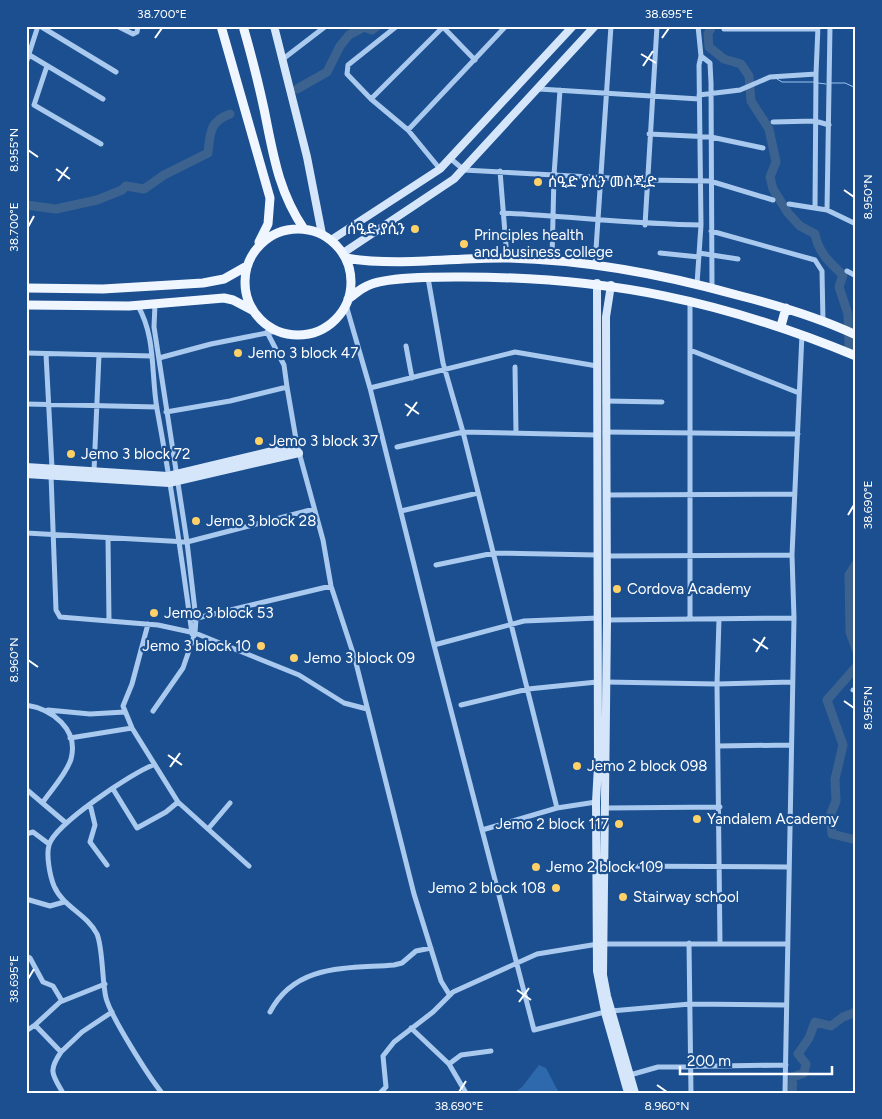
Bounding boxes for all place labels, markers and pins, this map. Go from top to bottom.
place label: ሰዒድ ያሲን መስጂድ [548,173,657,191]
marker: ሰዒድ ያሲን መስጂድ [532,176,544,188]
place label: ሰዒድ ያሲን [347,220,405,238]
marker: ሰዒድ ያሲን [409,223,421,235]
place label: Principles health and business college [474,226,613,261]
marker: Principles health and business college [458,238,470,250]
place label: Jemo 3 block 47 [248,344,358,362]
marker: Jemo 3 block 47 [232,347,244,359]
place label: Jemo 3 block 37 [269,432,378,450]
marker: Jemo 3 block 37 [253,435,265,447]
place label: Jemo 3 block 72 [81,445,190,463]
marker: Jemo 3 block 72 [65,448,77,460]
place label: Jemo 3 block 28 [206,512,316,530]
marker: Jemo 3 block 28 [190,515,202,527]
place label: Cordova Academy [627,580,751,598]
marker: Cordova Academy [611,583,623,595]
place label: Jemo 3 block 53 [164,604,274,622]
marker: Jemo 3 block 53 [148,607,160,619]
place label: Jemo 3 block 10 [142,637,251,655]
marker: Jemo 3 block 10 [255,640,267,652]
place label: Jemo 3 block 09 [304,649,415,667]
marker: Jemo 3 block 09 [288,652,300,664]
place label: Jemo 2 block 098 [587,757,707,775]
marker: Jemo 2 block 098 [571,760,583,772]
place label: Yandalem Academy [707,810,839,828]
marker: Yandalem Academy [691,813,703,825]
place label: Jemo 2 block 117 [495,815,609,833]
marker: Jemo 2 block 117 [613,818,625,830]
place label: Jemo 2 block 109 [546,858,663,876]
marker: Jemo 2 block 109 [530,861,542,873]
place label: Jemo 2 block 108 [428,879,546,897]
marker: Jemo 2 block 108 [550,882,562,894]
place label: Stairway school [633,888,739,906]
marker: Stairway school [617,891,629,903]

